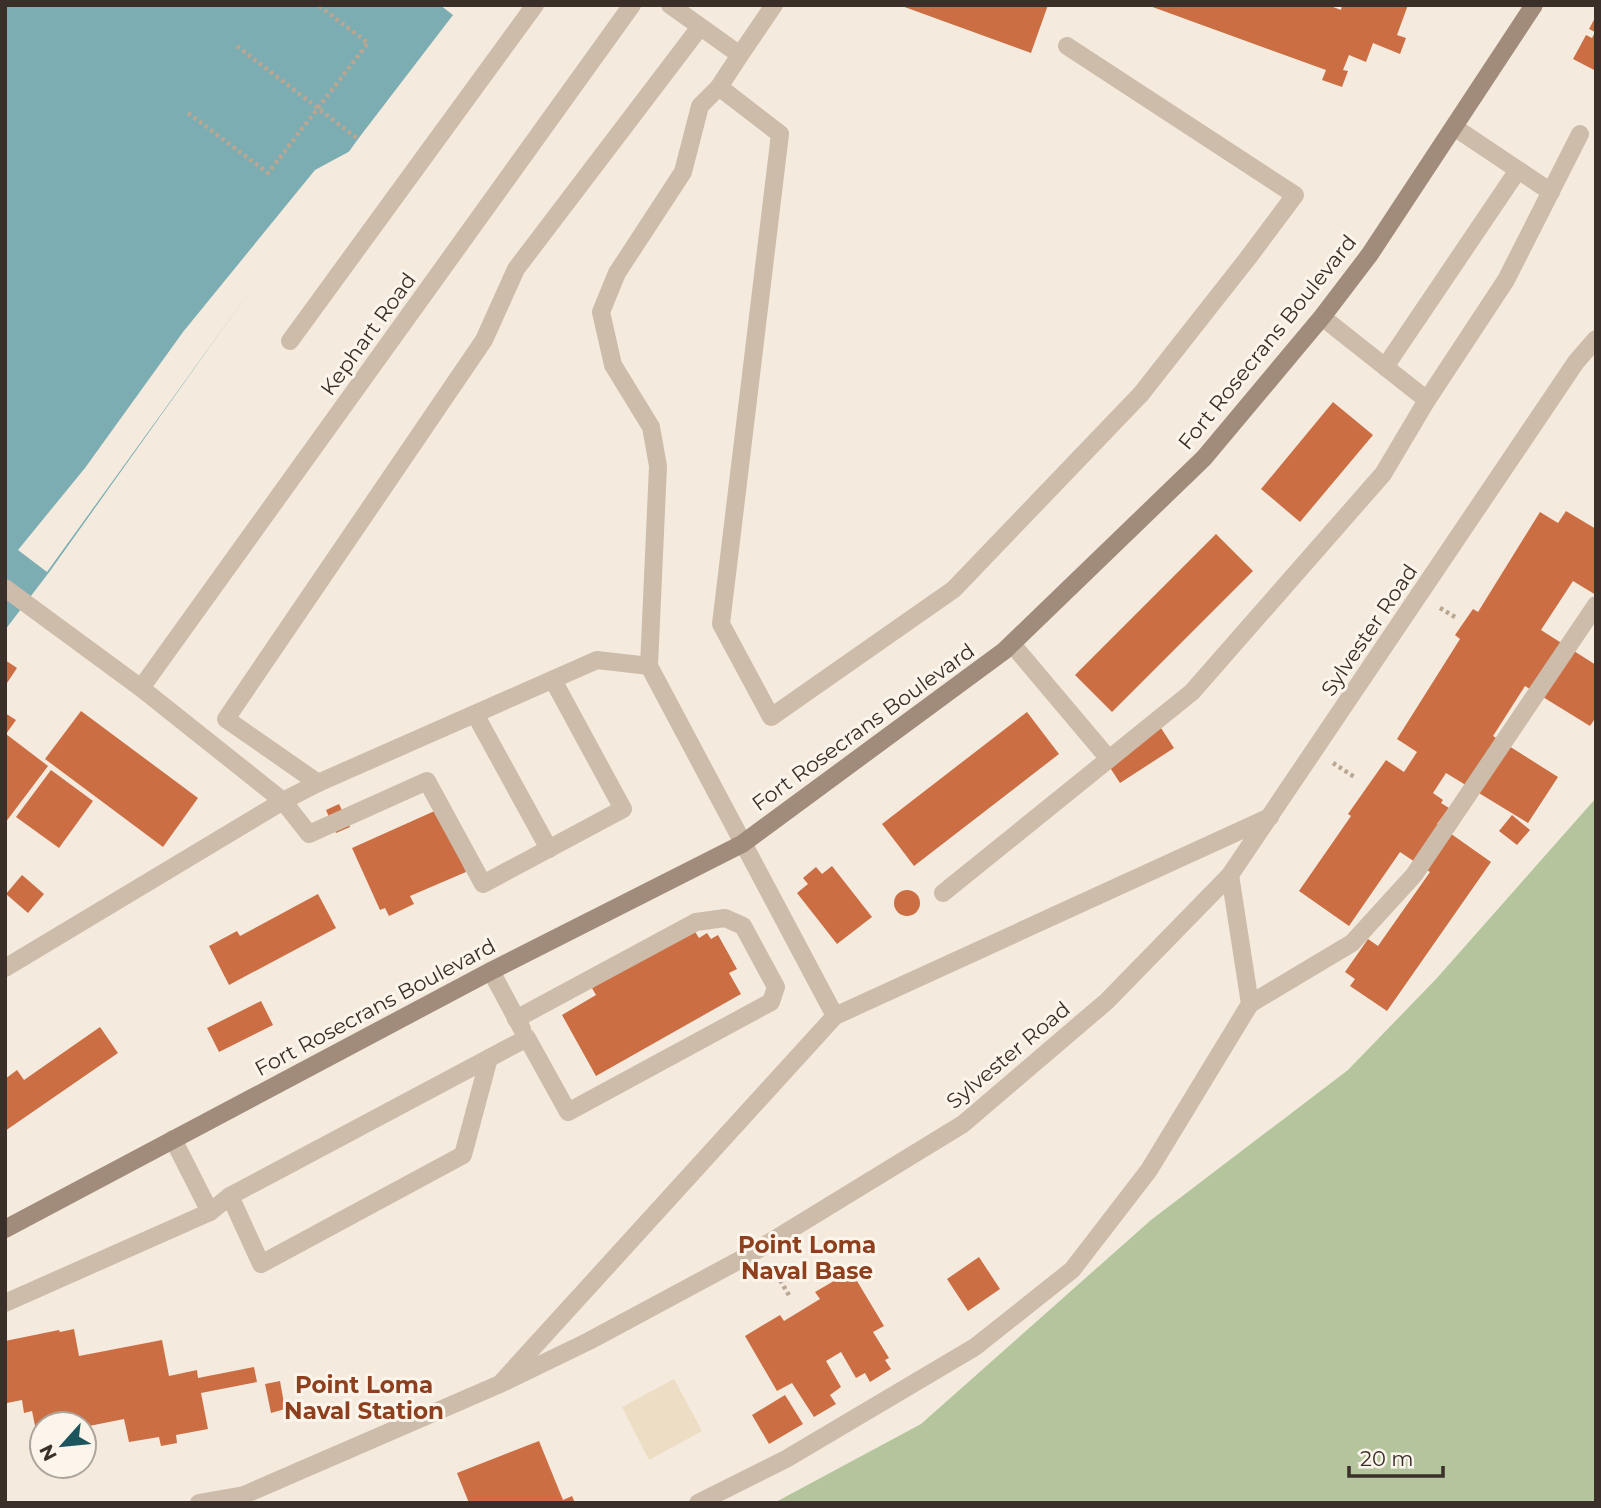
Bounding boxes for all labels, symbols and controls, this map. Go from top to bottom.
street label: Fort Rosecrans Boulevard [1173,230,1361,454]
street label: Kephart Road [315,268,421,400]
street label: Sylvester Road [1316,559,1422,701]
street label: Fort Rosecrans Boulevard [747,638,979,816]
street label: Fort Rosecrans Boulevard [250,933,500,1081]
street label: Sylvester Road [941,996,1075,1114]
district label: Point Loma Naval Base [738,1231,876,1285]
district label: Point Loma Naval Station [284,1371,444,1425]
north arrow [28,1410,98,1480]
scale bar [1349,1434,1444,1478]
text: N [35,1440,62,1465]
text: 20 m [1360,1446,1414,1471]

